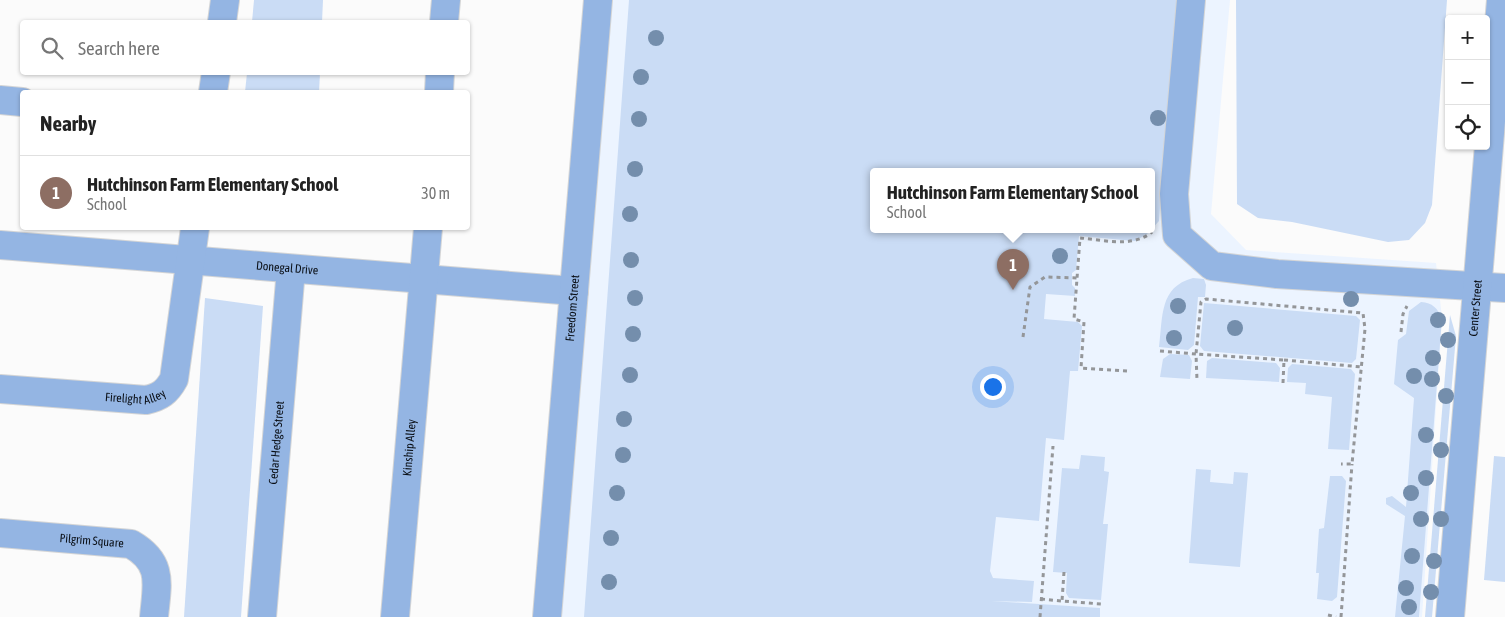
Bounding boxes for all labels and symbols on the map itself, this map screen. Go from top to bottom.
pin: 1 [997,249,1029,290]
street label: Donegal Drive [255,259,319,277]
street label: Freedom Street [563,274,582,342]
street label: Center Street [1466,279,1485,337]
your location [980,374,1006,400]
street label: Firelight Alley [105,386,168,407]
street label: Cedar Hedge Street [266,400,287,485]
street label: Kinship Alley [400,419,419,477]
street label: Pilgrim Square [59,531,124,550]

